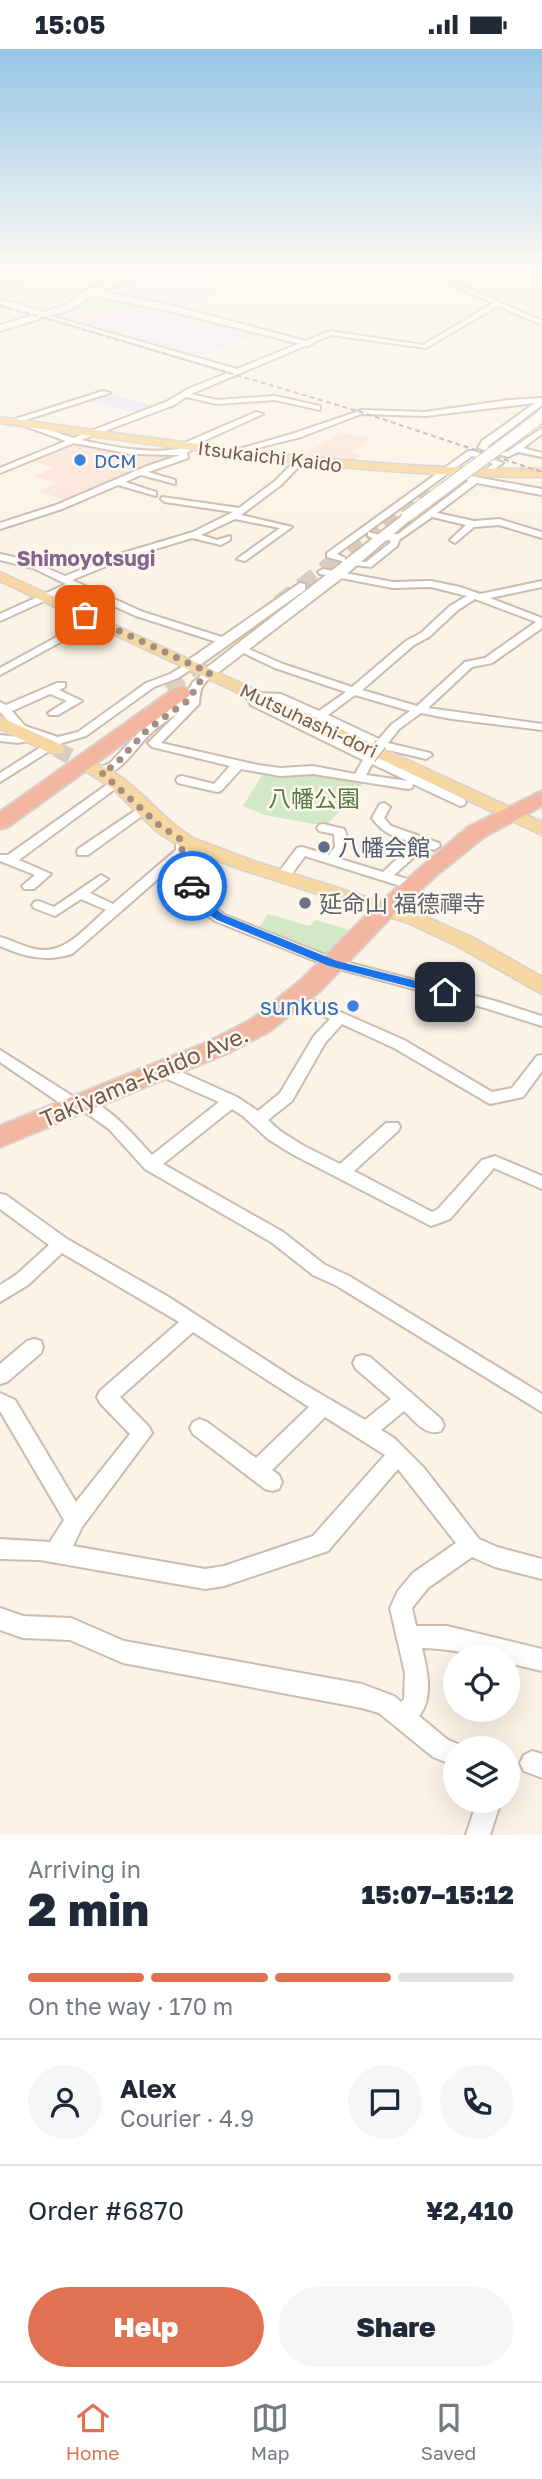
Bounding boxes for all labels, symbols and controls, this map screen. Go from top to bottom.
text: 15:05 [35,9,105,40]
street label: Itsukaichi Kaido [197,436,343,476]
place label: DCM [94,449,137,472]
marker: DCM [72,452,88,468]
district label: Shimoyotsugi [16,545,156,571]
pin [55,585,115,645]
icon: bag [66,596,104,634]
street label: Mutsuhashi-dori [237,678,381,762]
park label: 八幡公園 [268,784,360,812]
place label: 八幡会館 [338,833,430,861]
marker: 八幡会館 [316,839,332,855]
courier [157,851,227,921]
icon: car [173,867,211,905]
place label: 延命山 福德禪寺 [319,889,486,917]
marker: 延命山 福德禪寺 [297,895,313,911]
pin [415,962,475,1022]
icon: home [426,973,464,1011]
place label: sunkus [260,992,339,1020]
marker: sunkus [345,998,361,1014]
street label: Takiyama-kaido Ave. [36,1019,252,1133]
map controls [443,1645,520,1813]
button: locate [443,1645,520,1722]
button: layers [443,1736,520,1813]
text: Arriving in [28,1855,141,1883]
text: 15:07–15:12 [361,1879,514,1910]
text: 2 min [28,1881,149,1936]
text: On the way · 170 m [28,1992,233,2020]
button: person [28,2065,102,2139]
button: chat [348,2065,422,2139]
button: phone [440,2065,514,2139]
text: Alex [120,2073,177,2104]
text: Courier · 4.9 [120,2104,254,2132]
text: Order #6870 [28,2195,184,2226]
text: ¥2,410 [426,2195,514,2226]
button: Help [28,2287,264,2367]
button: Share [278,2287,514,2367]
tab: Home [66,2399,119,2464]
tab: Map [251,2399,289,2464]
tab: Saved [421,2399,476,2464]

